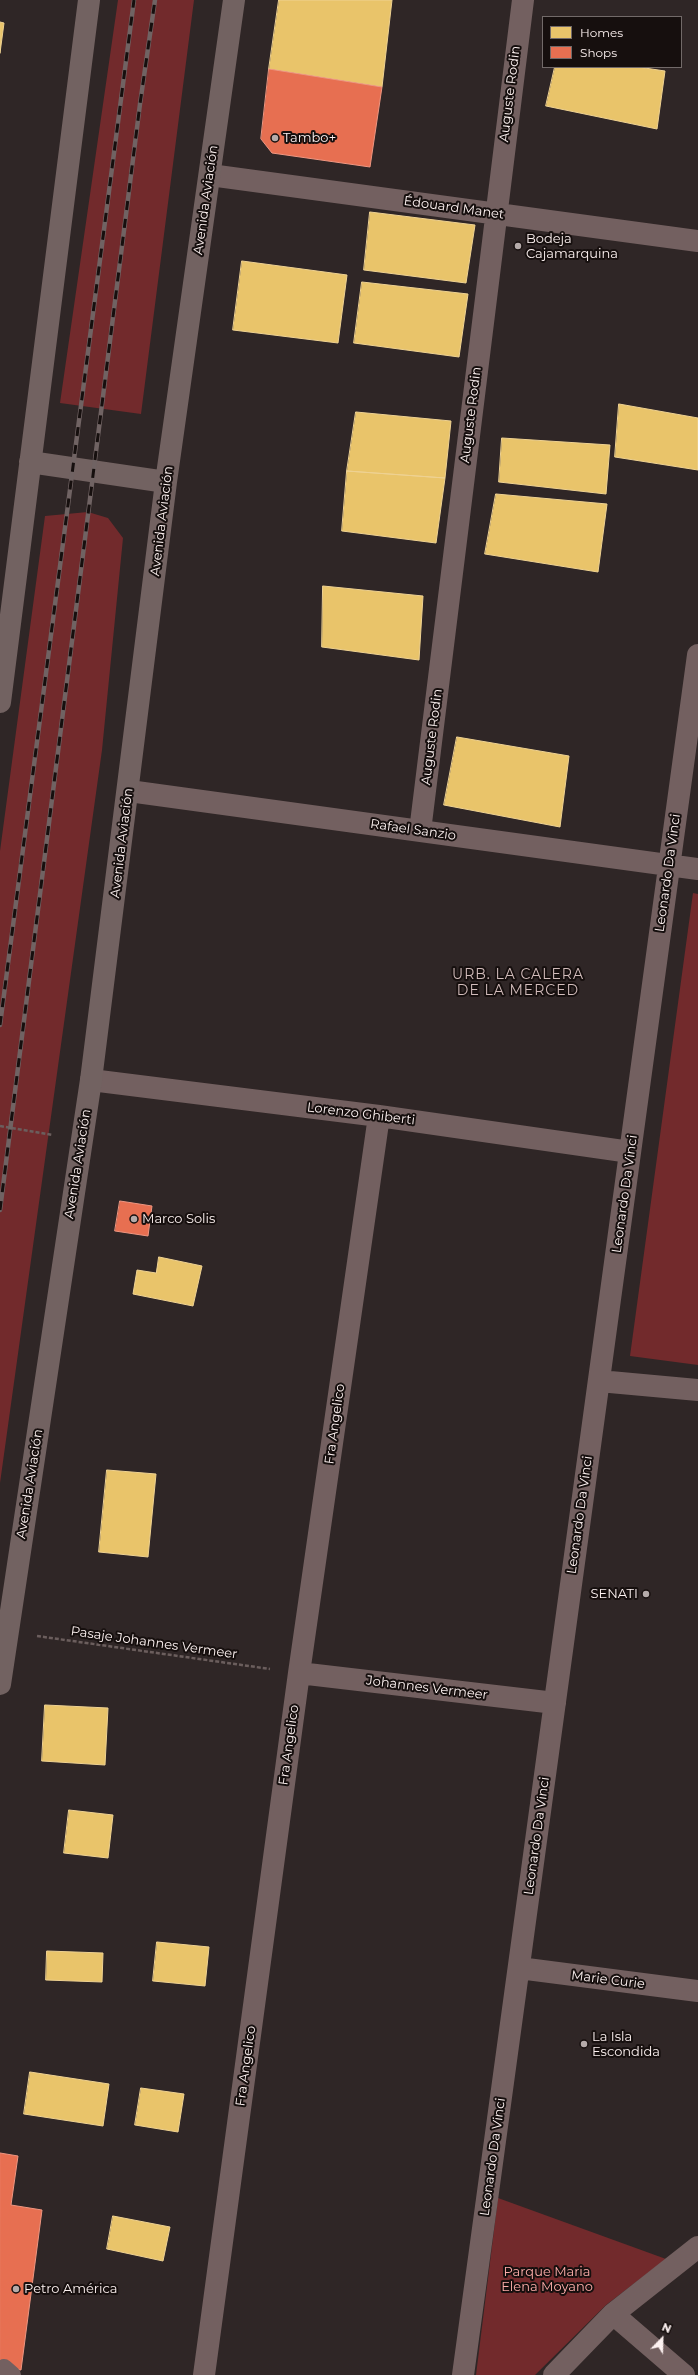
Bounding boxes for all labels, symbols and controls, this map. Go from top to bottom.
legend [542,16,682,68]
text: Homes [580,25,623,40]
street label: Auguste Rodin [496,45,524,143]
text: Shops [580,45,617,60]
place label: Tambo+ [283,130,336,146]
marker: Tambo+ [270,133,280,143]
street label: Avenida Aviación [191,144,221,256]
street label: Édouard Manet [403,193,505,223]
place label: Bodeja Cajamarquina [526,231,618,262]
marker: Bodeja Cajamarquina [513,241,523,251]
street label: Auguste Rodin [457,366,485,464]
street label: Avenida Aviación [148,465,176,577]
street label: Auguste Rodin [418,688,446,786]
street label: Avenida Aviación [108,787,136,899]
street label: Leonardo Da Vinci [652,813,684,933]
street label: Rafael Sanzio [369,816,457,844]
district label: URB. LA CALERA DE LA MERCED [452,967,584,1000]
street label: Lorenzo Ghiberti [306,1100,416,1128]
street label: Avenida Aviación [62,1108,94,1220]
street label: Leonardo Da Vinci [609,1134,641,1254]
place label: Marco Solis [142,1211,215,1227]
marker: Marco Solis [129,1214,139,1224]
street label: Fra Angelico [322,1383,348,1465]
street label: Avenida Aviación [14,1428,46,1540]
street label: Leonardo Da Vinci [564,1455,596,1575]
place label: SENATI [590,1586,638,1602]
marker: SENATI [641,1589,651,1599]
street label: Pasaje Johannes Vermeer [70,1624,238,1662]
street label: Johannes Vermeer [365,1673,489,1703]
street label: Fra Angelico [276,1704,302,1786]
street label: Leonardo Da Vinci [521,1776,553,1896]
street label: Marie Curie [570,1968,646,1992]
street label: Fra Angelico [233,2025,259,2107]
place label: La Isla Escondida [592,2029,660,2060]
marker: La Isla Escondida [579,2039,589,2049]
street label: Leonardo Da Vinci [477,2097,509,2217]
park label: Parque Maria Elena Moyano [501,2264,593,2295]
place label: Petro América [24,2281,117,2297]
marker: Petro América [11,2284,21,2294]
north arrow [642,2319,682,2359]
text: N [660,2320,674,2336]

